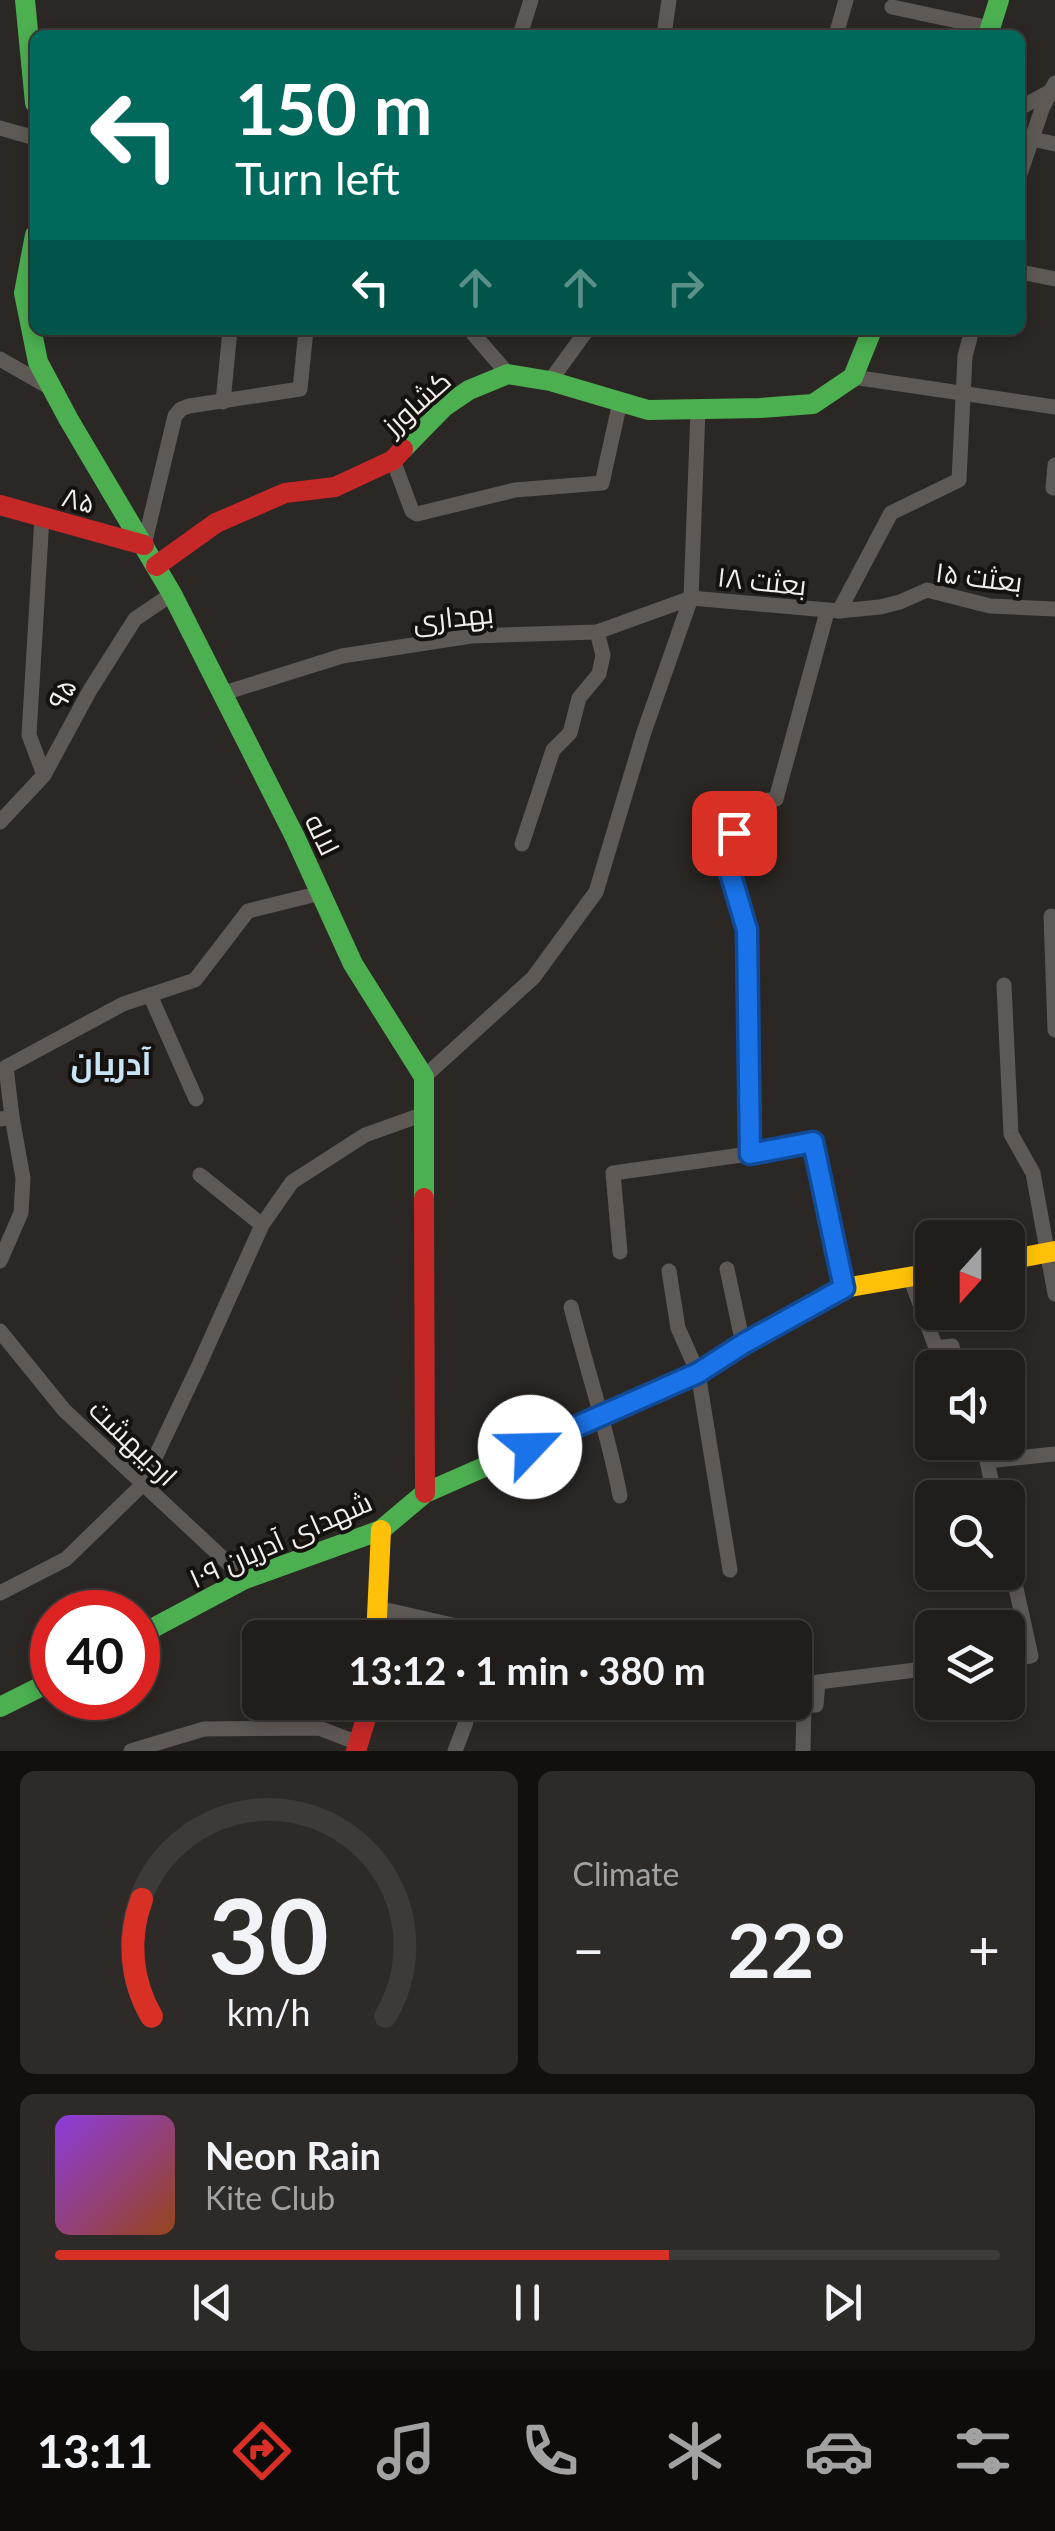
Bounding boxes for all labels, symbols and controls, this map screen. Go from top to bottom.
text: 150 m [235,66,432,150]
icon: left [70,70,200,200]
text: Turn left [235,151,400,205]
icon: left [343,260,398,315]
icon: ahead [448,260,503,315]
icon: ahead [553,260,608,315]
icon: right [658,260,713,315]
street label: کشاورز [373,363,457,443]
street label: ۸۵ [59,478,99,520]
street label: بعثت ۱۵ [933,554,1025,598]
street label: بعثت ۱۸ [716,558,808,602]
street label: بهداری [411,595,495,638]
street label: ۹۵ [39,672,83,714]
pin [692,791,777,876]
icon: arrive [707,806,762,861]
street label: لاله [299,808,347,860]
district label: آدریان [70,1043,152,1083]
north arrow [915,1220,1025,1330]
map controls [915,1220,1025,1720]
button: sound [915,1350,1025,1460]
street label: اردیبهشت [82,1392,185,1493]
position arrow [478,1395,582,1499]
button: search [915,1480,1025,1590]
street label: شهدای آدریان ۱۰۹ [183,1483,377,1595]
speed limit sign: 40 [30,1590,160,1720]
button: layers [915,1610,1025,1720]
text: 13:12 · 1 min · 380 m [348,1647,706,1693]
text: Climate [573,1854,679,1893]
text: 30 [208,1871,329,1996]
text: 22° [727,1904,845,1994]
text: − [573,1916,604,1982]
text: + [968,1916,1000,1982]
text: km/h [227,1991,311,2034]
text: Neon Rain [205,2132,381,2178]
text: Kite Club [205,2178,335,2217]
icon: previous [185,2275,240,2330]
icon: pause [500,2275,555,2330]
icon: next [815,2275,870,2330]
icon: directions [227,2416,297,2486]
icon: music [371,2416,441,2486]
icon: phone [515,2416,585,2486]
icon: climate [660,2416,730,2486]
icon: car [804,2416,874,2486]
icon: filters [948,2416,1018,2486]
text: 13:11 [37,2424,153,2478]

